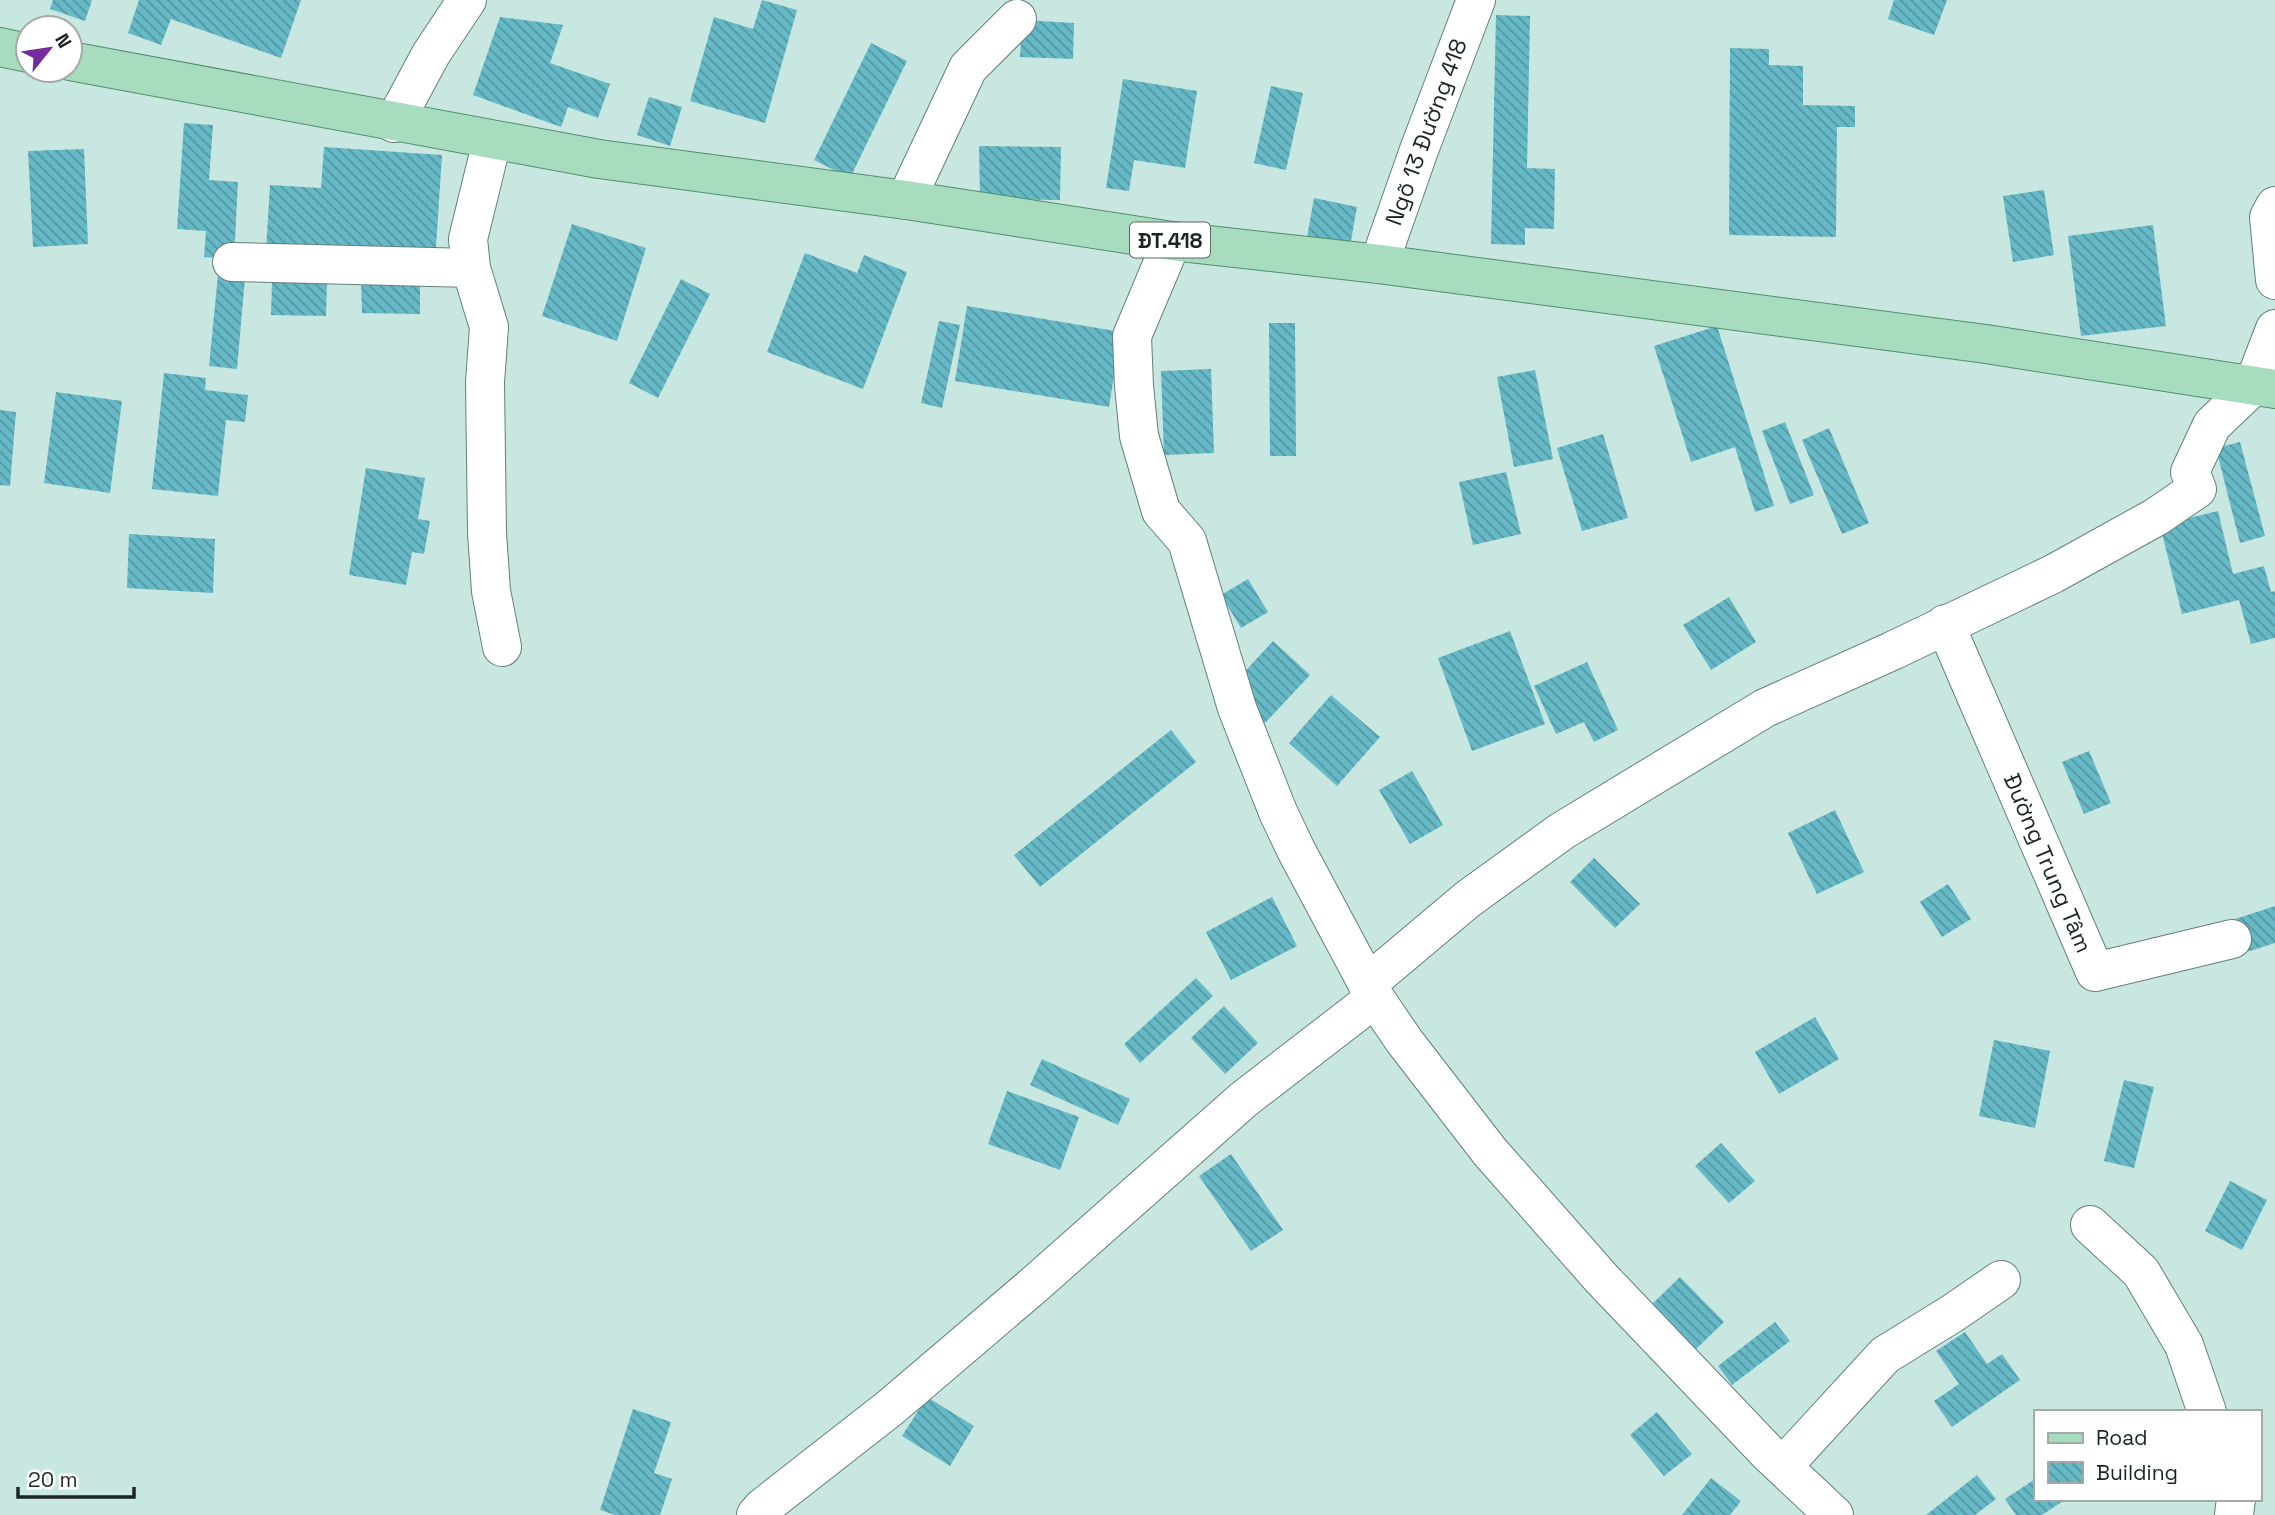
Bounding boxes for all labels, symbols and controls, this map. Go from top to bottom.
north arrow [14,14,84,84]
text: N [49,29,77,53]
street label: Ngõ 13 Đường 418 [1378,35,1474,229]
road number: ĐT.418 [1130,222,1210,258]
street label: Đường Trung Tâm [1997,769,2099,957]
legend [2034,1410,2261,1501]
text: Road [2096,1424,2148,1451]
scale bar [18,1456,133,1500]
text: Building [2096,1459,2178,1486]
text: 20 m [28,1466,78,1493]

